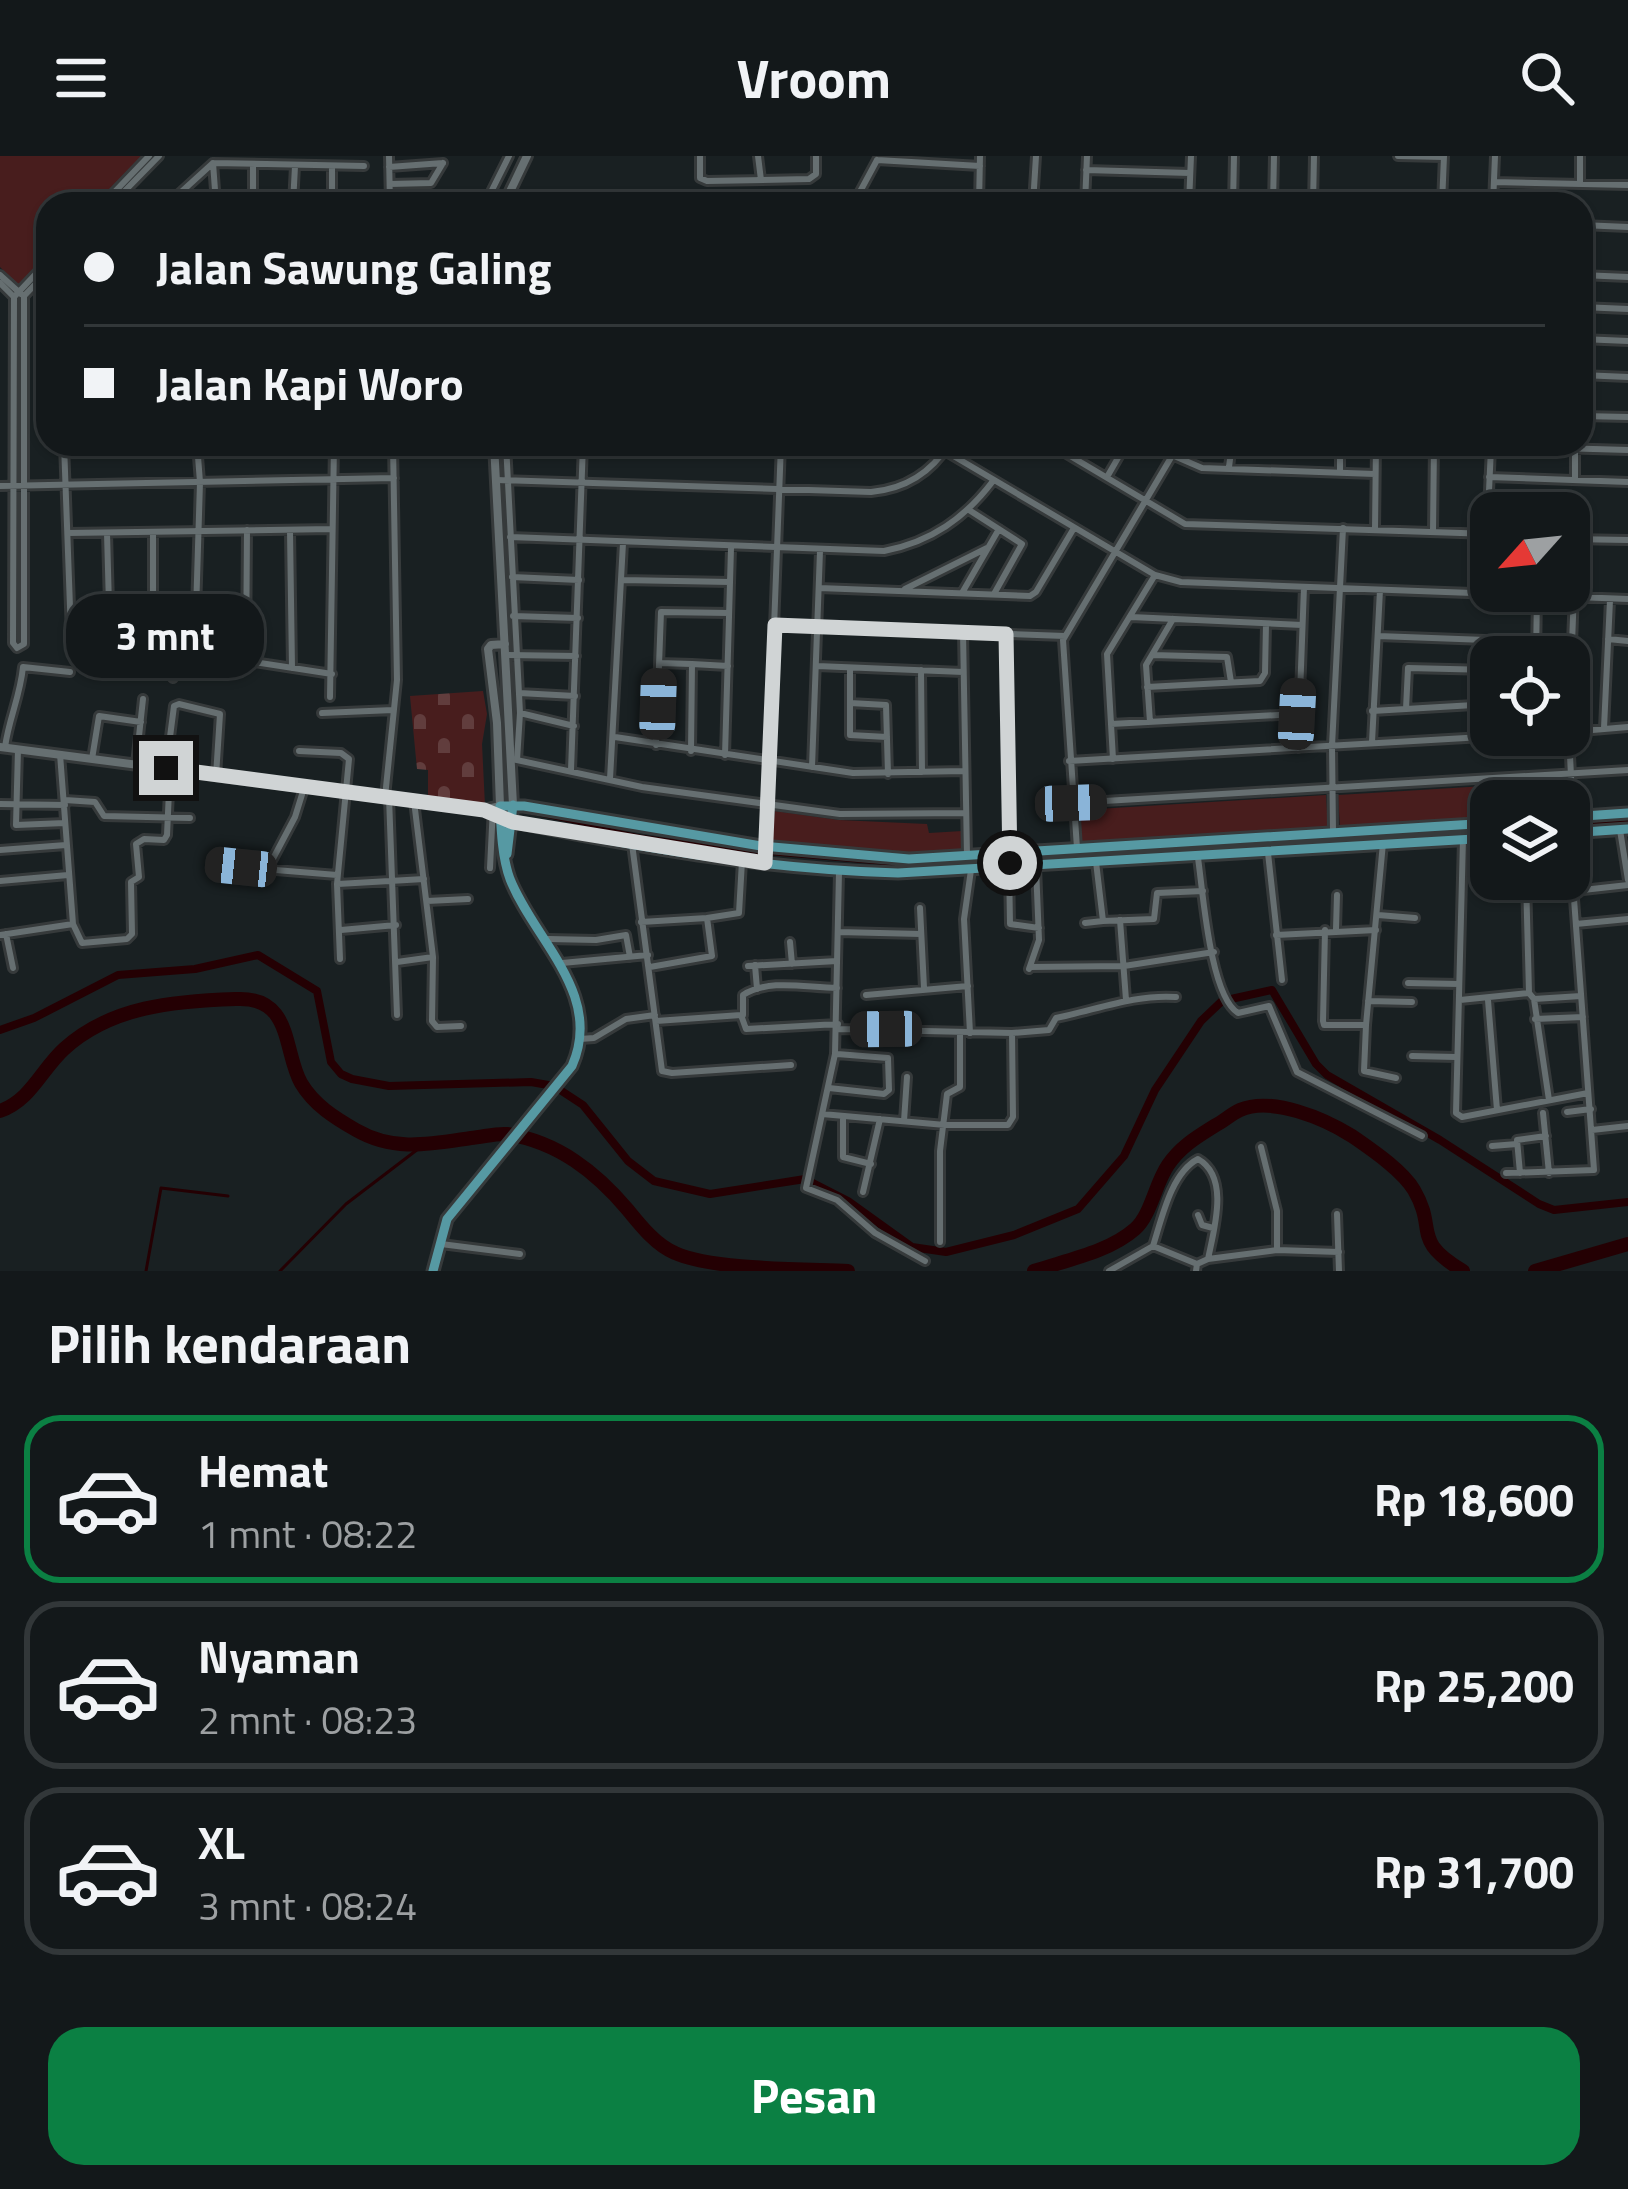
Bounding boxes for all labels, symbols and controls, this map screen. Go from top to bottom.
text: Vroom [737,37,891,119]
icon: menu [48,45,114,111]
icon: search [1514,45,1580,111]
text: Jalan Sawung Galing [156,233,551,301]
text: Jalan Kapi Woro [156,349,464,417]
north arrow [1470,492,1590,612]
map controls [1470,492,1590,900]
callout: 3 mnt [67,594,265,678]
text: 3 mnt [116,606,214,665]
button: locate [1470,636,1590,756]
car [639,667,677,741]
car [1277,677,1317,751]
route end [139,741,193,795]
button: layers [1470,780,1590,900]
car [1034,784,1108,822]
route start [983,836,1037,890]
car [203,845,279,889]
car [850,1010,922,1048]
text: Pilih kendaraan [48,1302,411,1384]
text: Hemat [198,1436,328,1504]
icon: car [54,1445,162,1553]
text: Rp 18,600 [1374,1465,1574,1533]
text: 1 mnt · 08:22 [198,1504,417,1563]
text: Nyaman [198,1622,360,1690]
icon: car [54,1631,162,1739]
text: Rp 25,200 [1374,1651,1574,1719]
text: 2 mnt · 08:23 [198,1690,417,1749]
text: XL [198,1808,245,1876]
icon: car [54,1817,162,1925]
text: Rp 31,700 [1374,1837,1574,1905]
text: 3 mnt · 08:24 [198,1876,417,1935]
button: Pesan [48,2027,1580,2165]

